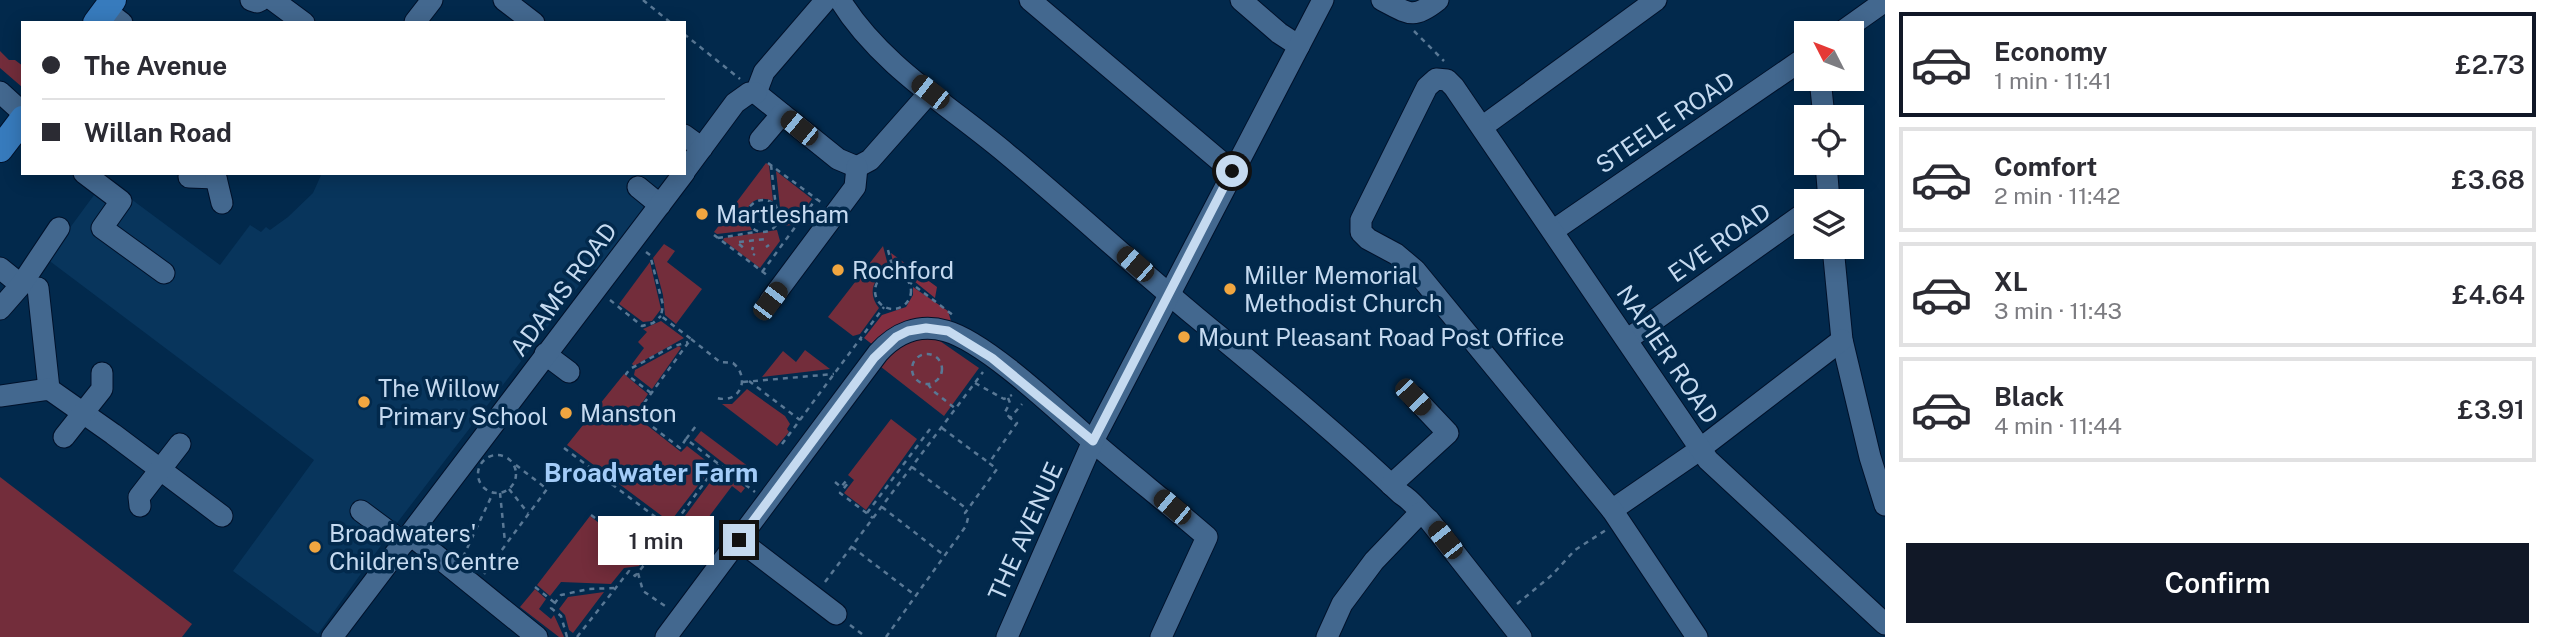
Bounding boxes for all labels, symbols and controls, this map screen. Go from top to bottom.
north arrow [1794,21,1864,91]
map controls [1794,21,1864,259]
icon: car [1910,33,1973,96]
text: Economy [1994,36,2107,67]
text: £2.73 [2455,49,2525,80]
text: The Avenue [84,50,227,81]
street label: STEELE ROAD [1590,65,1740,179]
text: 1 min · 11:41 [1994,67,2112,94]
car [907,71,954,113]
button: locate [1794,105,1864,175]
car [777,107,822,149]
text: Willan Road [84,117,232,148]
icon: car [1910,148,1973,211]
text: Comfort [1994,151,2097,182]
route start [1216,155,1248,187]
text: £3.68 [2451,164,2525,195]
text: 2 min · 11:42 [1994,182,2121,209]
button: layers [1794,189,1864,259]
street label: EVE ROAD [1663,197,1775,287]
place label: Martlesham [716,200,849,228]
marker: Martlesham [694,206,710,222]
street label: ADAMS ROAD [504,217,622,361]
car [1113,242,1158,286]
place label: Rochford [852,256,954,284]
place label: Miller Memorial Methodist Church [1244,261,1443,317]
marker: Rochford [830,262,846,278]
icon: car [1910,263,1973,326]
text: XL [1994,266,2028,297]
car [749,278,792,324]
text: £4.64 [2452,279,2525,310]
street label: NAPIER ROAD [1611,280,1725,428]
marker: Miller Memorial Methodist Church [1222,281,1238,297]
text: 3 min · 11:43 [1994,297,2122,324]
place label: Mount Pleasant Road Post Office [1198,323,1564,351]
marker: Mount Pleasant Road Post Office [1176,329,1192,345]
place label: The Willow Primary School [378,374,548,430]
car [1391,375,1436,419]
icon: car [1910,378,1973,441]
text: Black [1994,381,2064,412]
marker: The Willow Primary School [356,394,372,410]
text: £3.91 [2458,394,2525,425]
place label: Manston [580,399,676,427]
marker: Manston [558,405,574,421]
text: 4 min · 11:44 [1994,412,2122,439]
district label: Broadwater Farm [544,457,758,488]
street label: THE AVENUE [982,457,1068,605]
car [1150,485,1195,529]
callout: 1 min [599,516,714,564]
car [1424,517,1467,563]
place label: Broadwaters' Children's Centre [329,519,520,575]
route end [723,524,755,556]
text: 1 min [629,527,683,554]
marker: Broadwaters' Children's Centre [307,539,323,555]
button: Confirm [1906,543,2529,623]

